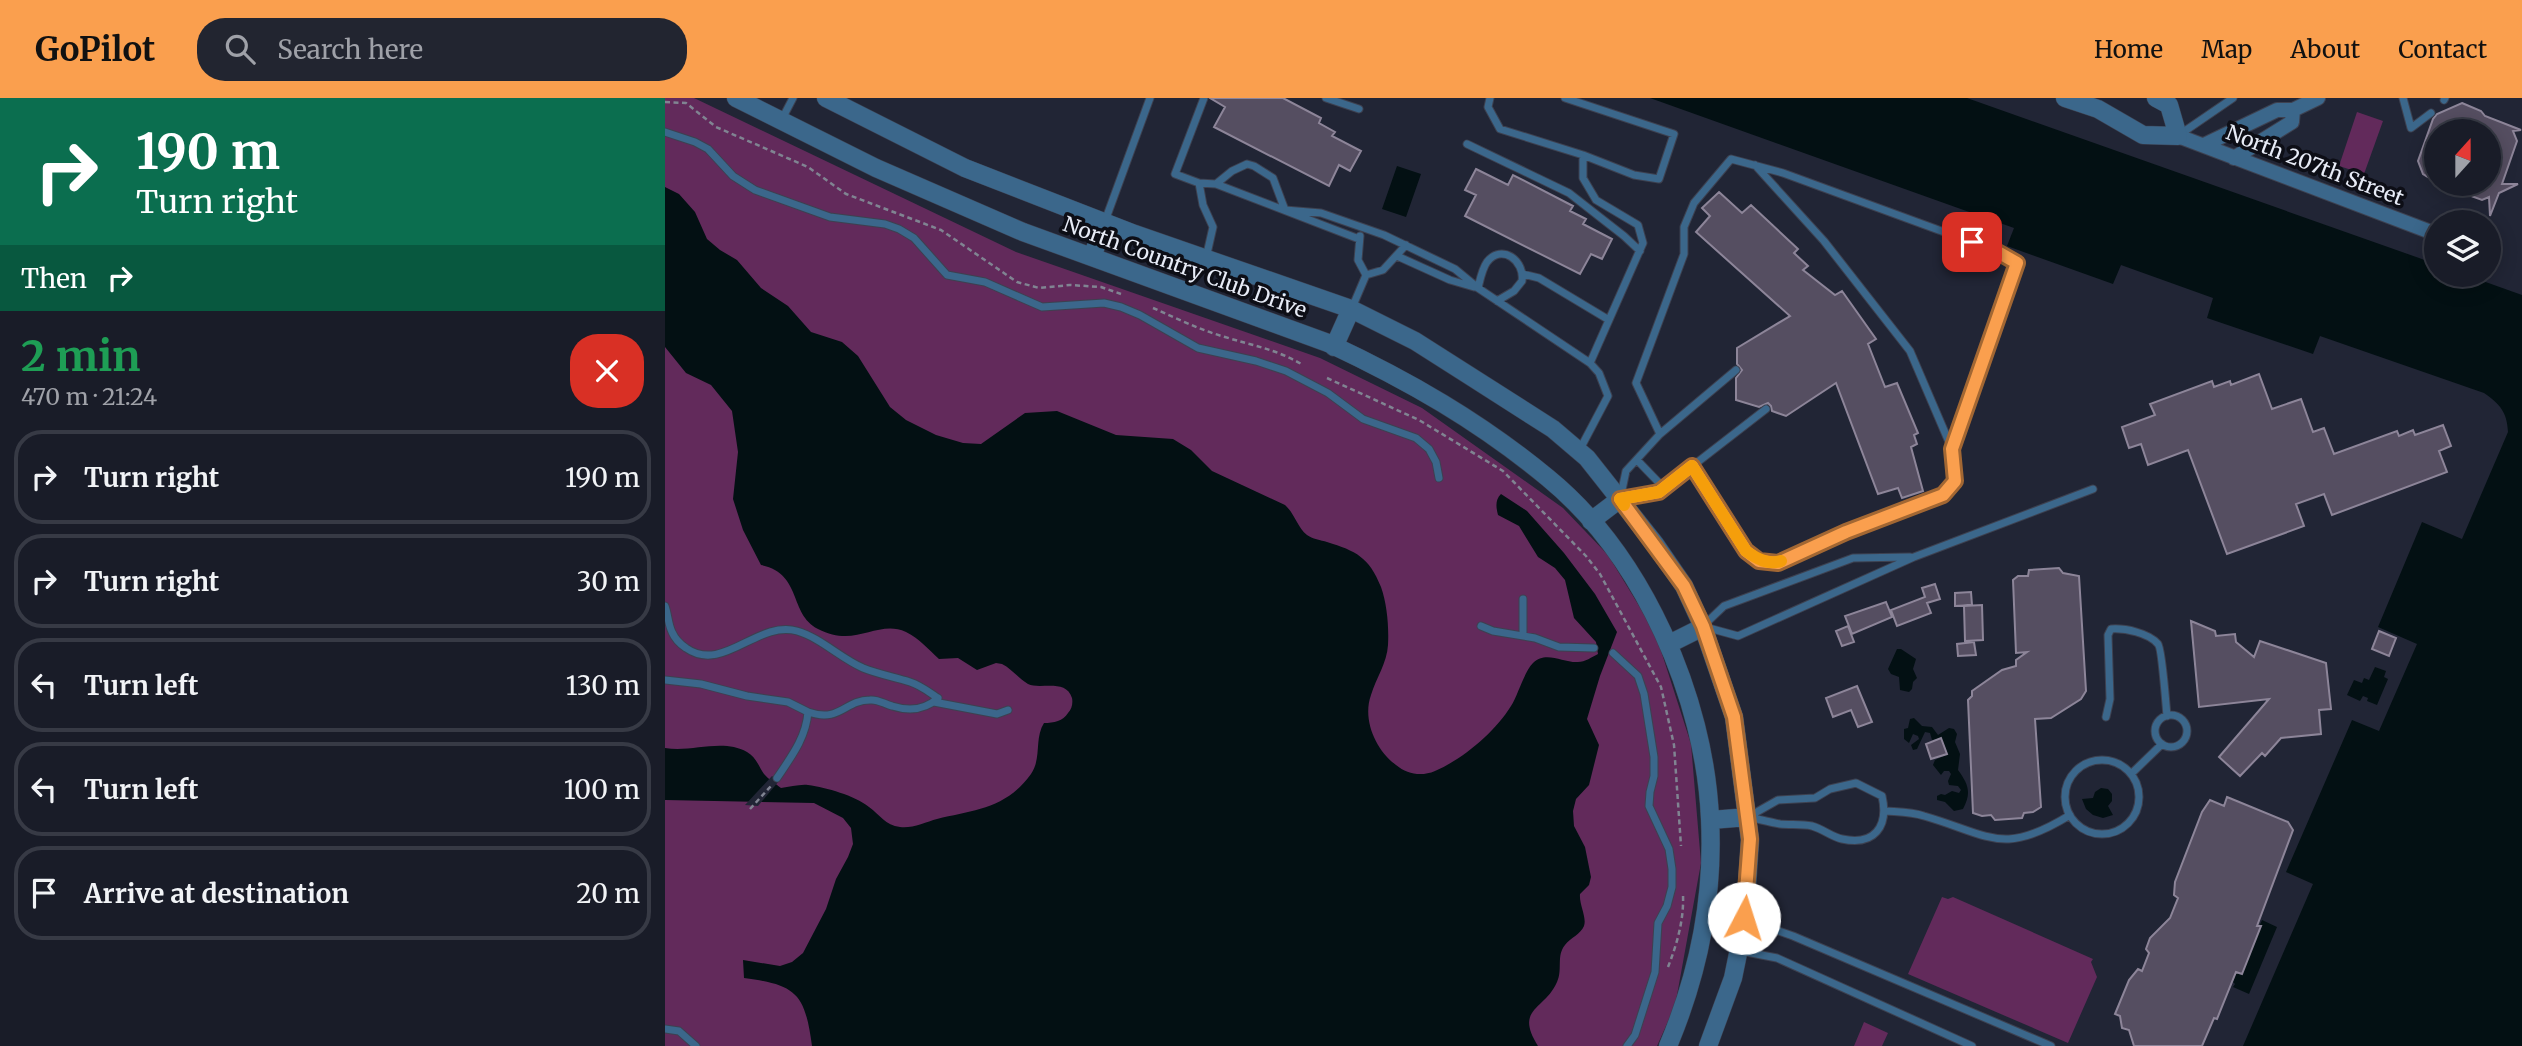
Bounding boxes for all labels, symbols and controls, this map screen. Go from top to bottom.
search box [197,18,687,81]
text: GoPilot [35,29,155,70]
icon: search [221,30,259,68]
text: Search here [277,33,423,66]
text: Home [2094,34,2163,65]
text: Map [2201,34,2252,65]
text: About [2290,34,2360,65]
text: Contact [2398,34,2487,65]
street label: North 207th Street [2222,119,2408,211]
north arrow [2424,119,2501,196]
map controls [2424,119,2501,287]
text: 190 m [136,121,280,182]
icon: right [21,126,112,217]
text: Turn right [136,182,298,222]
street label: North Country Club Drive [1060,210,1310,324]
button: layers [2424,210,2501,287]
pin [1942,212,2002,272]
icon: arrive [1953,223,1991,261]
icon: right [101,259,139,297]
text: Then [21,262,87,295]
text: 2 min [21,330,141,382]
button: close [570,334,644,408]
text: 470 m · 21:24 [21,382,157,411]
icon: right [25,458,63,496]
text: Turn right [84,461,219,494]
text: 190 m [565,461,640,494]
icon: right [25,562,63,600]
text: Turn right [84,565,219,598]
text: 30 m [577,565,640,598]
icon: left [25,666,63,704]
text: Turn left [84,669,198,702]
text: 130 m [566,669,640,702]
icon: left [25,770,63,808]
text: Turn left [84,773,198,806]
text: 100 m [564,773,640,806]
icon: arrive [25,874,63,912]
text: Arrive at destination [84,877,349,910]
text: 20 m [576,877,640,910]
position arrow [1707,881,1781,955]

